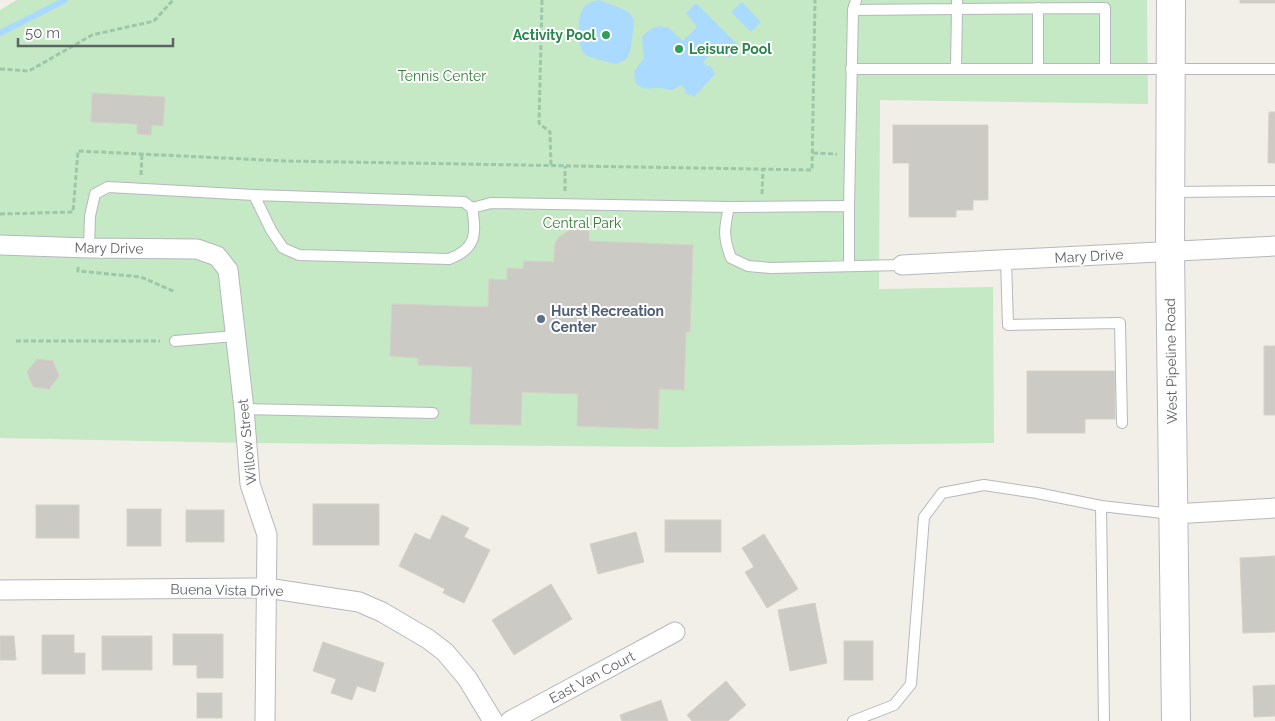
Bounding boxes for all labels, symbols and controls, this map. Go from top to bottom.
scale bar [18,15,172,47]
text: 50 m [25,24,60,42]
place label: Activity Pool [513,27,597,43]
marker: Activity Pool [600,29,612,41]
place label: Leisure Pool [689,41,772,57]
marker: Leisure Pool [673,43,685,55]
park label: Tennis Center [398,68,486,84]
park label: Central Park [543,215,622,231]
street label: Mary Drive [74,239,144,257]
street label: Mary Drive [1054,246,1124,266]
street label: West Pipeline Road [1162,298,1180,424]
place label: Hurst Recreation Center [551,303,664,335]
marker: Hurst Recreation Center [535,313,547,325]
street label: Willow Street [234,398,259,486]
street label: Buena Vista Drive [170,581,284,599]
street label: East Van Court [546,648,638,706]

